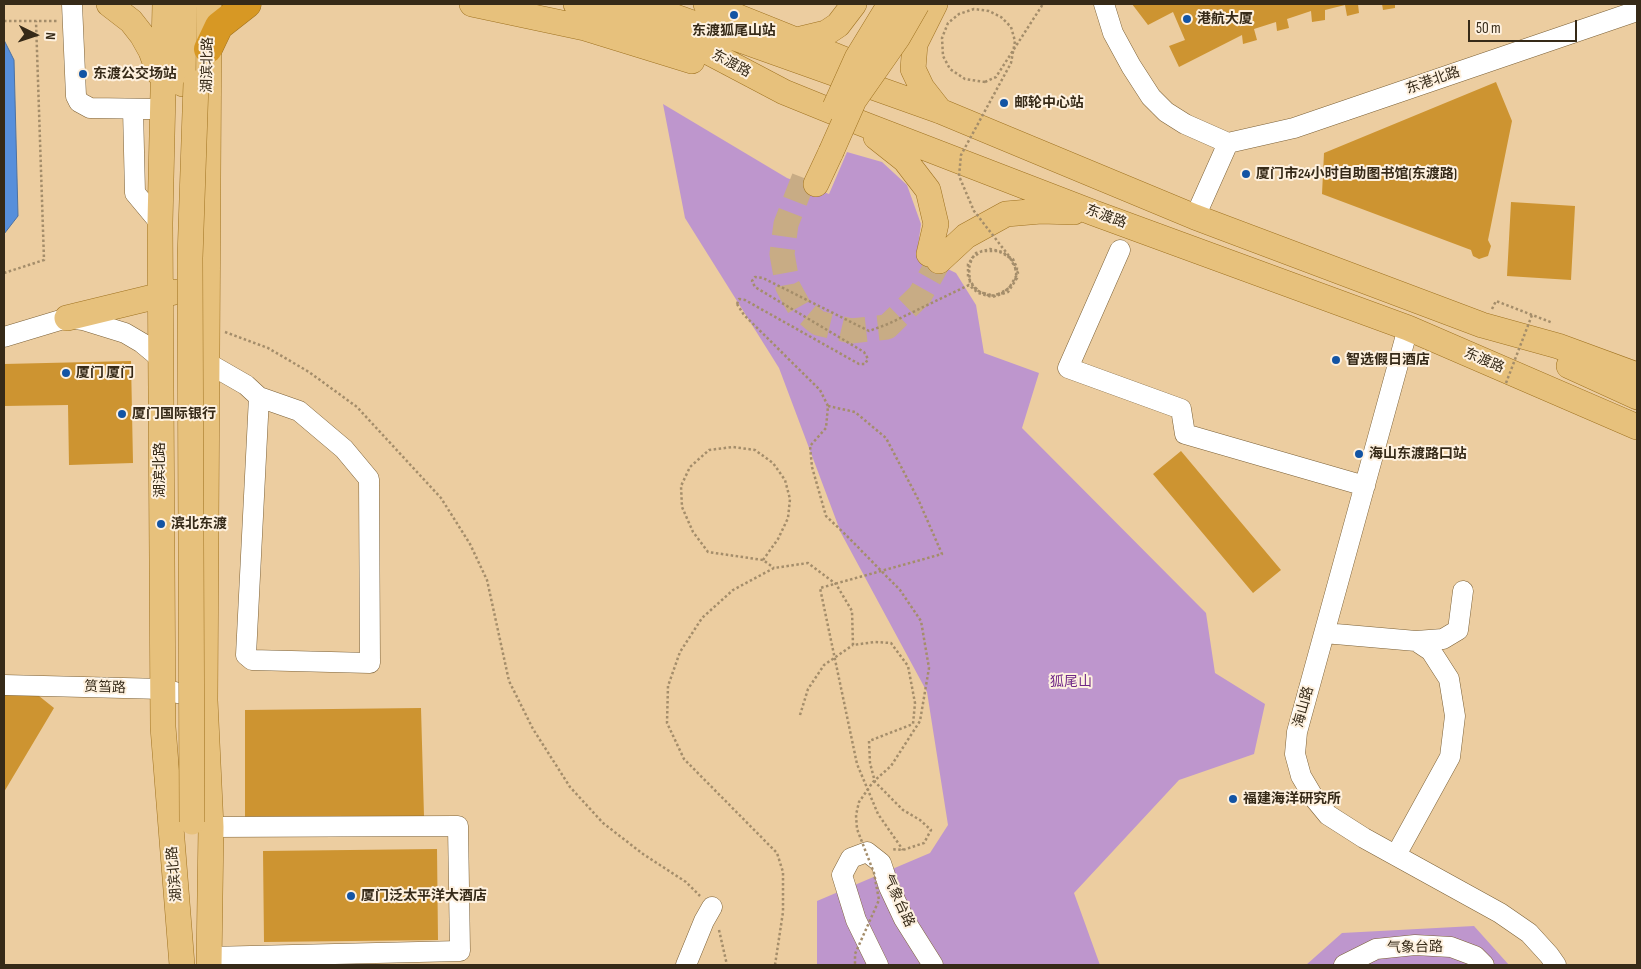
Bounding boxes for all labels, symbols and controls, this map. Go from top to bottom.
marker: 东渡狐尾山站 [728,9,740,21]
north arrow [10,10,60,60]
scale bar [1471,10,1580,42]
place label: 港航大厦 [1197,11,1253,27]
marker: 港航大厦 [1181,13,1193,25]
text: 50 m [1476,19,1501,38]
place label: 东渡狐尾山站 [692,23,776,39]
text: N [42,32,59,40]
street label: 湖滨北路 [199,37,217,93]
street label: 东渡路 [709,47,753,81]
street label: 东港北路 [1404,64,1462,98]
place label: 东渡公交场站 [93,66,177,82]
marker: 东渡公交场站 [77,68,89,80]
place label: 邮轮中心站 [1014,95,1084,111]
marker: 邮轮中心站 [998,97,1010,109]
place label: 厦门市24小时自助图书馆(东渡路) [1256,166,1457,182]
marker: 厦门市24小时自助图书馆(东渡路) [1240,168,1252,180]
street label: 东渡路 [1083,202,1129,232]
street label: 东渡路 [1461,345,1507,377]
place label: 智选假日酒店 [1346,352,1430,368]
marker: 智选假日酒店 [1330,354,1342,366]
place label: 厦门 厦门 [76,365,134,381]
marker: 厦门 厦门 [60,367,72,379]
place label: 厦门国际银行 [132,406,216,422]
marker: 厦门国际银行 [116,408,128,420]
street label: 湖滨北路 [152,442,168,498]
place label: 海山东渡路口站 [1369,446,1467,462]
marker: 海山东渡路口站 [1353,448,1365,460]
place label: 滨北东渡 [171,516,227,532]
marker: 滨北东渡 [155,518,167,530]
park label: 狐尾山 [1050,674,1092,690]
street label: 筼筜路 [84,679,126,697]
street label: 海山路 [1290,685,1318,729]
place label: 福建海洋研究所 [1243,791,1341,807]
marker: 福建海洋研究所 [1227,793,1239,805]
street label: 湖滨北路 [164,845,186,903]
street label: 气象台路 [879,872,917,930]
place label: 厦门泛太平洋大酒店 [361,888,487,904]
marker: 厦门泛太平洋大酒店 [345,890,357,902]
street label: 气象台路 [1387,939,1443,957]

